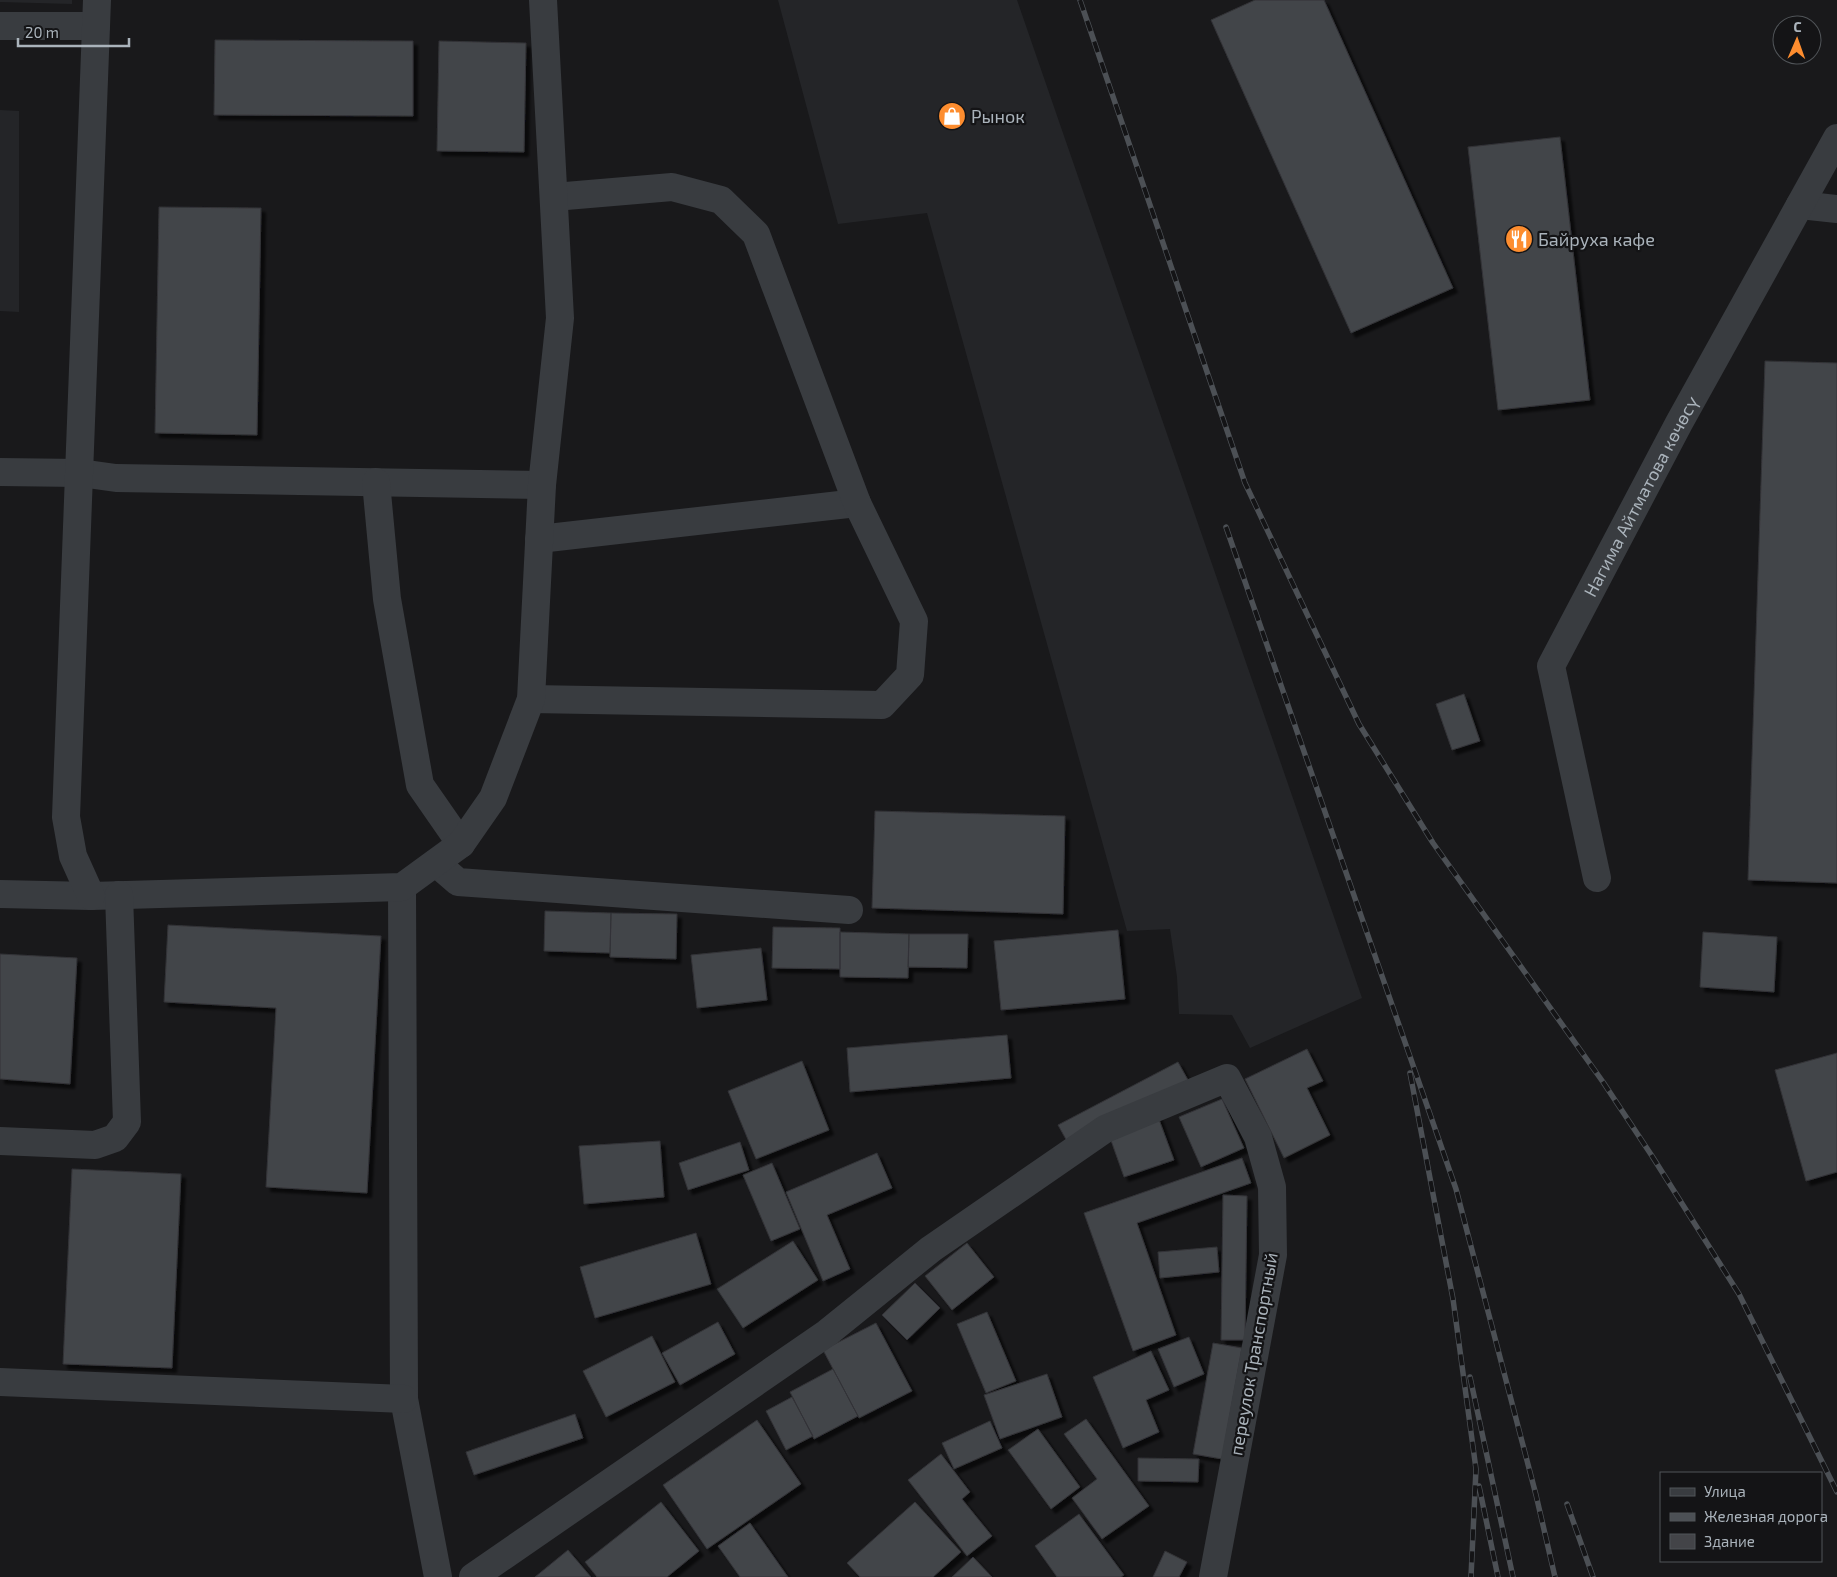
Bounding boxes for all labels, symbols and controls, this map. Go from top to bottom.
scale bar [18,15,129,47]
north arrow [1772,15,1822,65]
text: С [1793,18,1802,35]
text: 20 m [25,23,59,41]
shop icon: Рынок [937,101,967,131]
place label: Рынок [971,105,1025,127]
restaurant icon: Байруха кафе [1504,224,1534,254]
place label: Байруха кафе [1538,228,1655,250]
street label: Нагима Айтматова көчөсү [1579,391,1703,600]
street label: переулок Транспортный [1224,1251,1282,1457]
legend [1660,1472,1822,1562]
text: Улица [1704,1482,1746,1500]
text: Железная дорога [1704,1507,1828,1525]
text: Здание [1704,1532,1755,1550]

